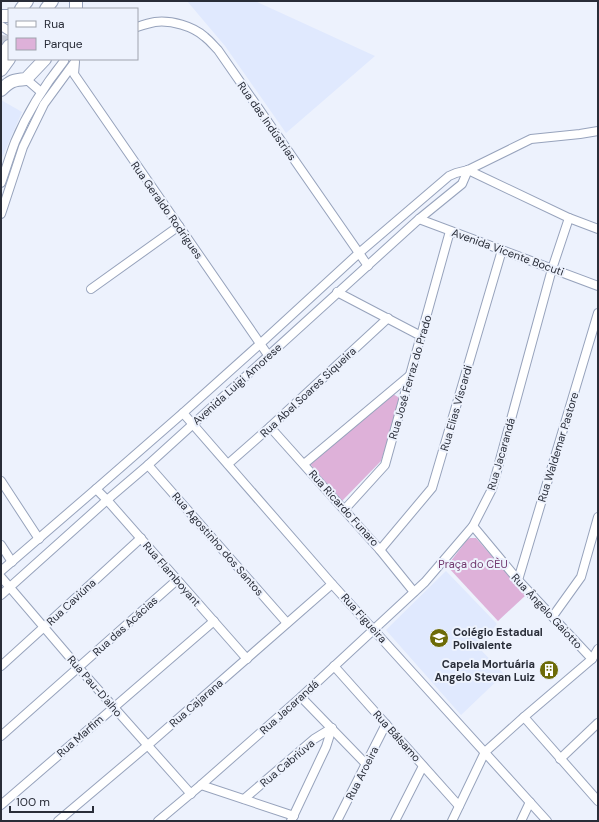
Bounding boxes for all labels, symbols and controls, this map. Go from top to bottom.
legend [8,8,138,60]
text: Rua [44,16,65,32]
text: Parque [44,36,83,52]
street label: Rua das Indústrias [235,79,299,163]
street label: Rua Geraldo Rodrigues [128,159,206,261]
street label: Avenida Vicente Bocuti [450,225,566,279]
street label: Rua José Ferraz do Prado [386,313,434,441]
street label: Avenida Luigi Amorese [189,340,285,428]
street label: Rua Abel Soares Siqueira [257,344,359,440]
street label: Rua Elias Viscardi [437,363,475,453]
street label: Rua Waldemar Pastore [535,390,581,504]
street label: Rua Jacarandá [484,416,518,492]
street label: Rua Ricardo Funaro [306,467,382,549]
street label: Rua Agostinho dos Santos [169,489,267,599]
street label: Rua Flamboyant [140,539,204,609]
park label: Praça do CÈU [438,557,508,571]
street label: Rua Ângelo Gaiotto [509,570,585,652]
street label: Rua Caviúna [43,576,99,628]
street label: Rua Figueira [338,590,390,646]
street label: Rua das Acácias [90,593,160,659]
place label: Colégio Estadual Polivalente [453,625,543,652]
school or university icon: Colégio Estadual Polivalente [428,627,450,649]
street label: Rua Pau-D'alho [65,652,125,720]
place label: Capela Mortuária Angelo Stevan Luiz [435,657,535,684]
building icon: Capela Mortuária Angelo Stevan Luiz [538,659,560,681]
street label: Rua Cajarana [166,676,226,730]
street label: Rua Jacarandá [257,677,321,737]
street label: Rua Bálsamo [370,707,424,765]
street label: Rua Marfim [54,712,106,760]
street label: Rua Cabriúva [257,736,317,790]
street label: Rua Aroeira [343,744,381,802]
scale bar [10,788,93,814]
text: 100 m [16,794,50,810]

